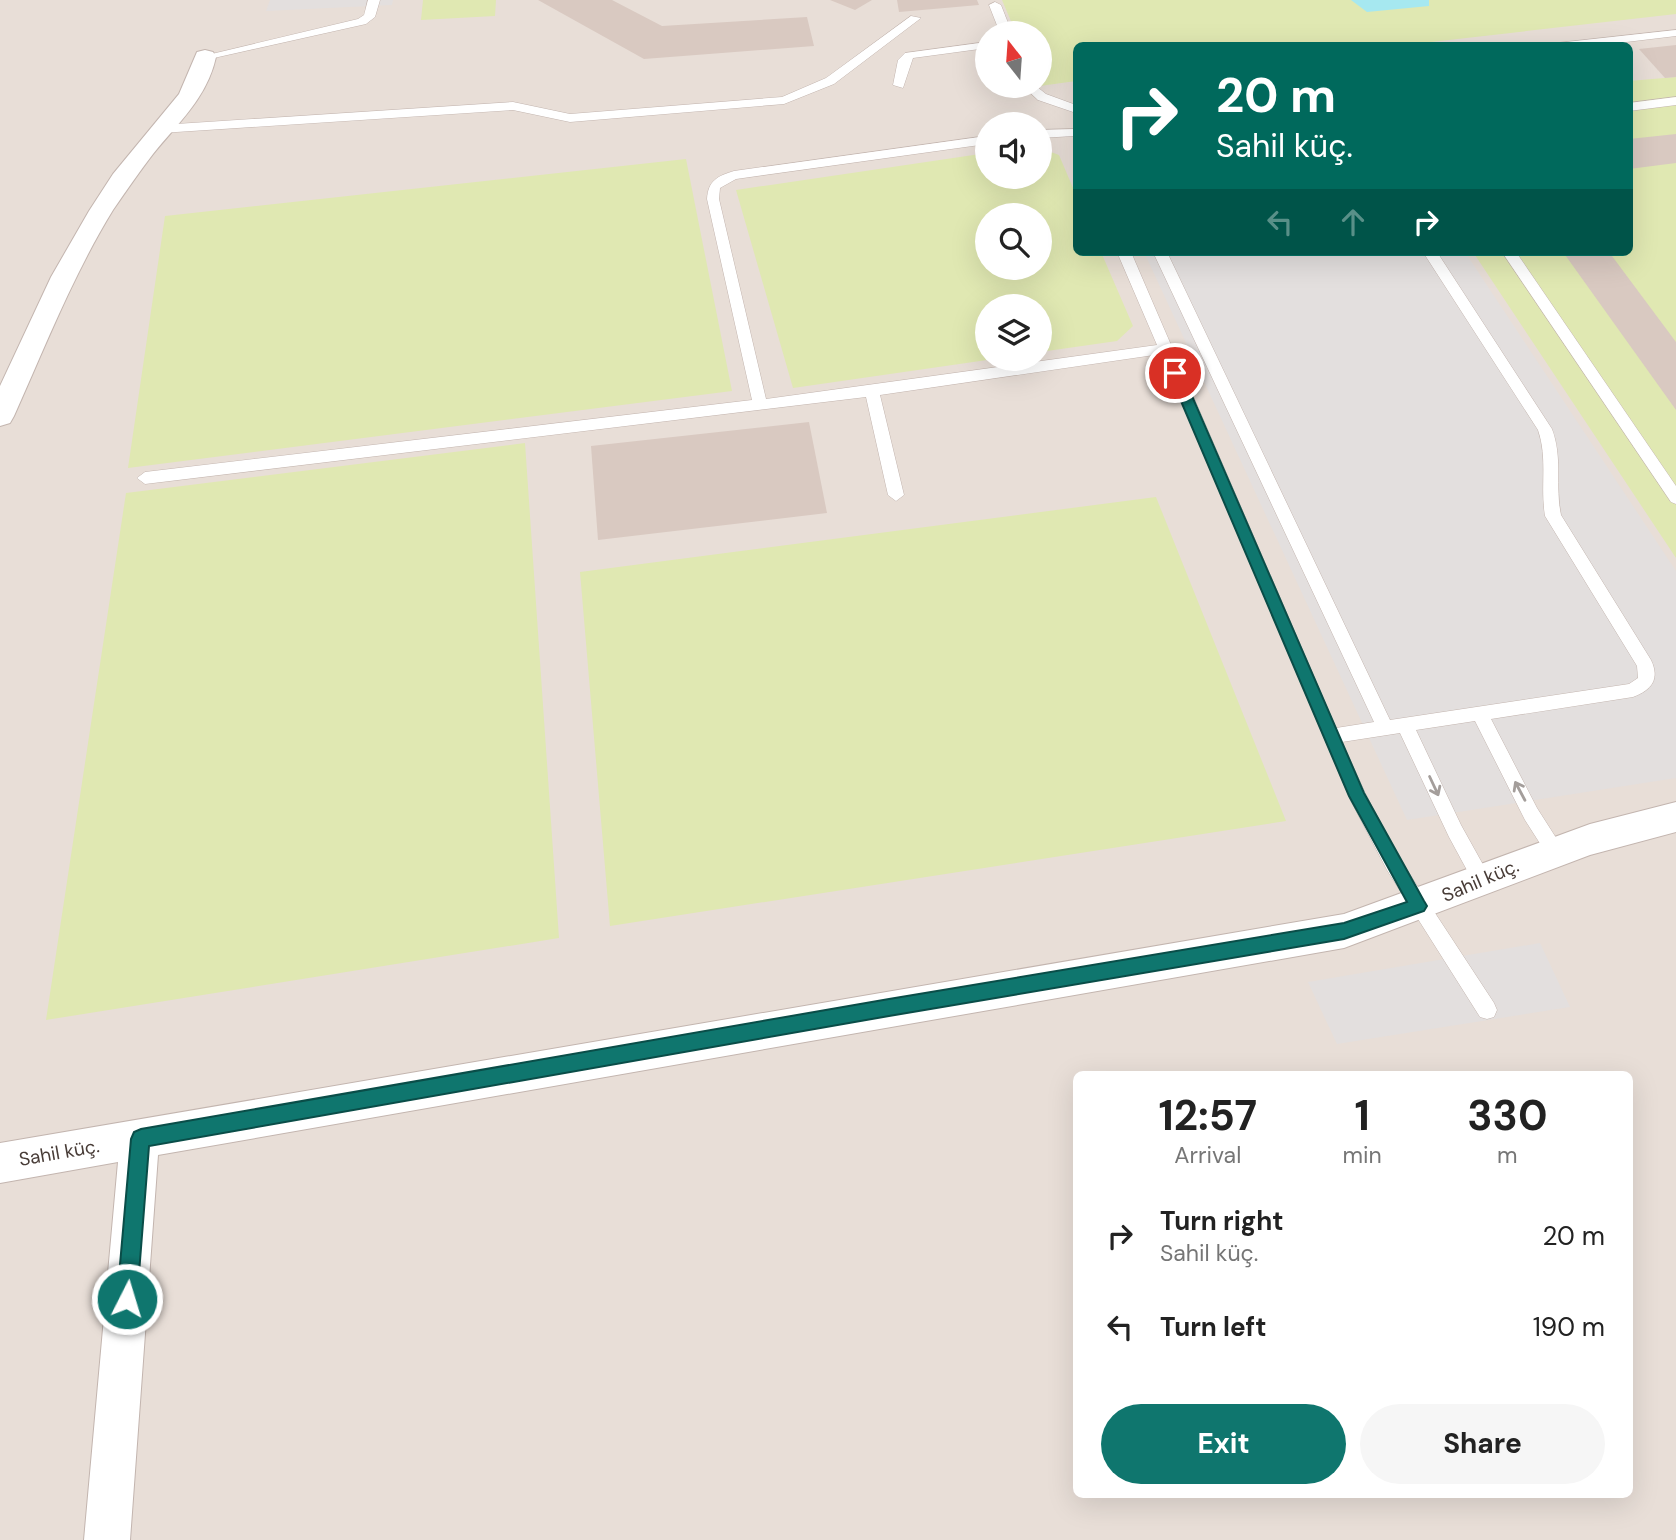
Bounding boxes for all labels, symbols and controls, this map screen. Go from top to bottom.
north arrow [975,21,1052,98]
map controls [975,21,1052,371]
text: 20 m [1216,63,1336,127]
icon: right [1101,70,1192,161]
button: sound [975,112,1052,189]
text: Sahil küç. [1216,125,1353,167]
button: search [975,203,1052,280]
icon: left [1261,203,1299,241]
icon: ahead [1334,203,1372,241]
icon: right [1407,203,1445,241]
button: layers [975,294,1052,371]
pin [1145,343,1205,403]
icon: arrive [1156,354,1194,392]
one-way arrow [1428,775,1441,796]
one-way arrow [1512,781,1526,802]
street label: Sahil küç. [1438,853,1522,908]
text: 12:57 [1158,1088,1257,1143]
text: 1 [1355,1088,1370,1143]
text: 330 [1467,1088,1547,1143]
street label: Sahil küç. [17,1133,101,1172]
text: Arrival [1174,1140,1241,1170]
text: min [1343,1140,1382,1170]
text: m [1497,1140,1518,1170]
text: Turn right [1160,1204,1284,1238]
icon: right [1101,1217,1139,1255]
text: 20 m [1542,1219,1605,1253]
text: Sahil küç. [1160,1238,1258,1268]
position arrow [90,1262,164,1336]
icon: left [1101,1308,1139,1346]
text: Turn left [1160,1310,1267,1344]
text: 190 m [1533,1310,1605,1344]
button: Exit [1101,1404,1346,1484]
button: Share [1360,1404,1605,1484]

